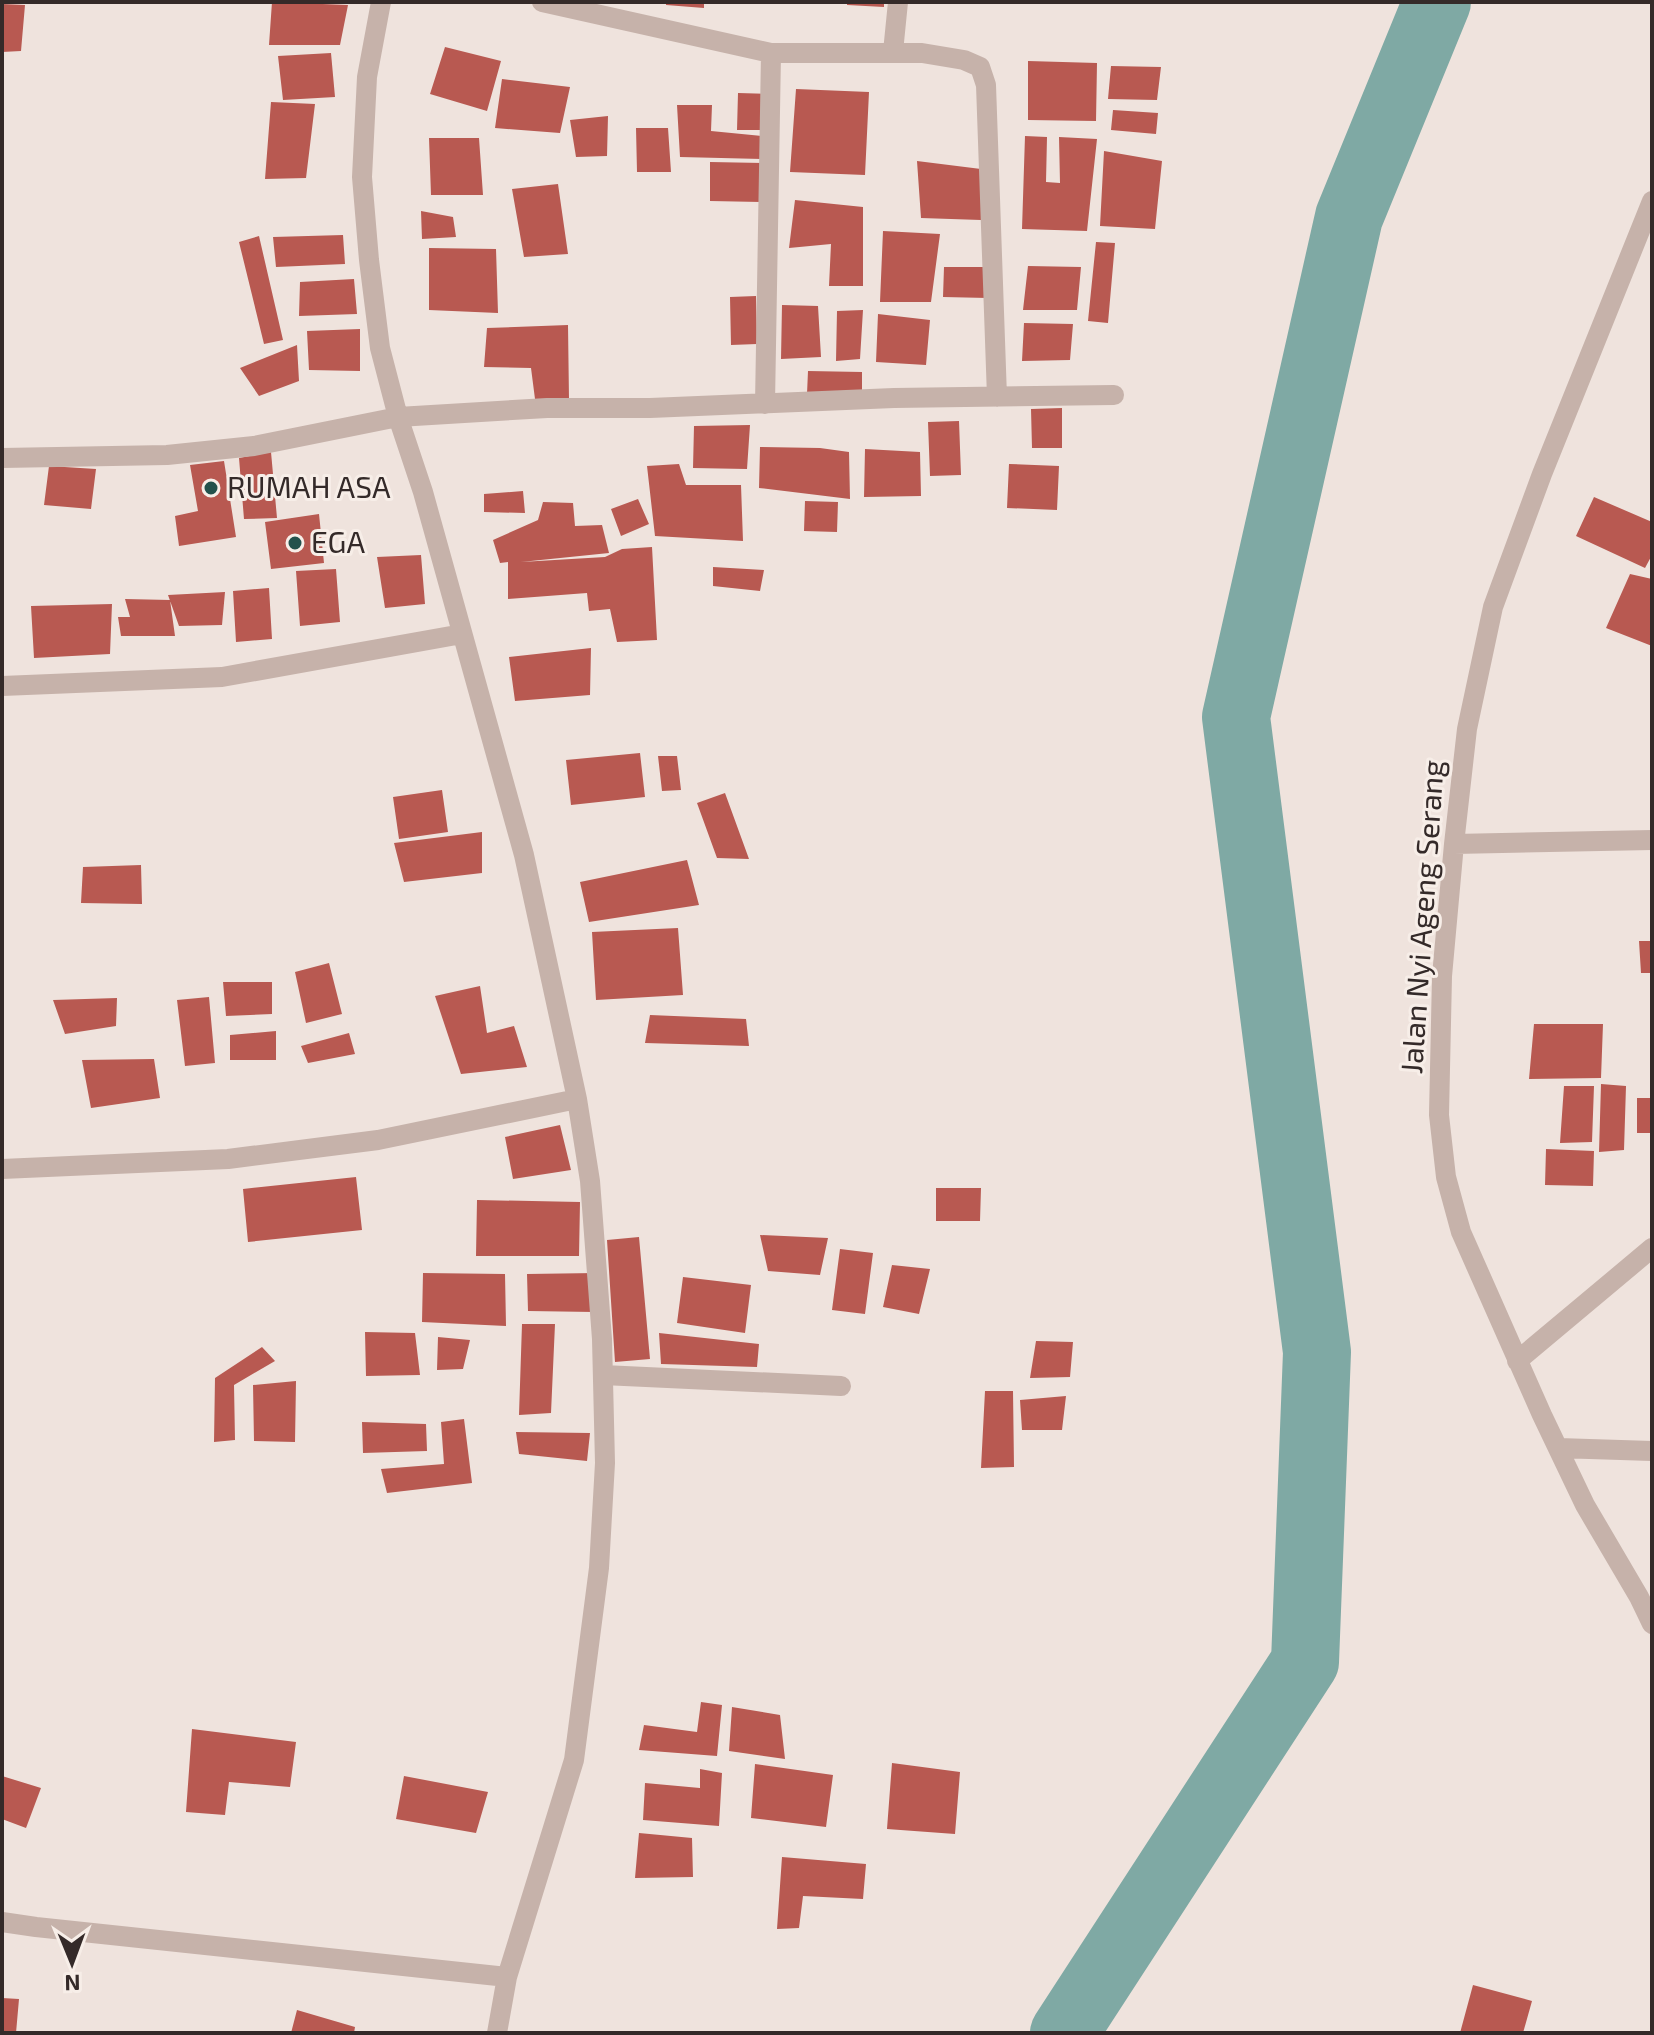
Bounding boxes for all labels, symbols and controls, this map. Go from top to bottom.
place label: RUMAH ASA [227,468,391,504]
marker: RUMAH ASA [202,479,220,497]
place label: EGA [311,523,365,559]
marker: EGA [286,534,304,552]
street label: Jalan Nyi Ageng Serang [1392,759,1450,1075]
north arrow [32,1923,112,2003]
text: N [64,1971,81,1997]

